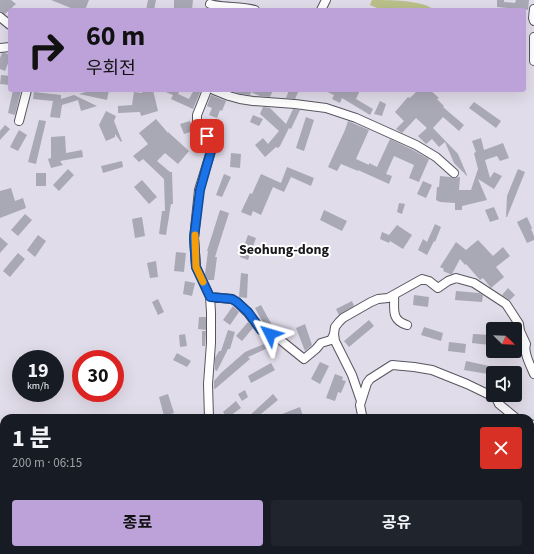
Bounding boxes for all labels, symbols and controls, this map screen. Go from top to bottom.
text: 60 m [86,16,145,56]
icon: right [20,24,72,76]
text: 우회전 [86,56,136,81]
pin [190,119,224,153]
icon: arrive [196,125,218,147]
district label: Seohung-dong [239,240,330,260]
position arrow [249,313,291,355]
north arrow [486,322,522,358]
map controls [486,322,522,402]
speed limit sign: 30 [72,350,124,402]
text: 19 [27,357,49,385]
button: sound [486,366,522,402]
text: km/h [27,379,49,393]
text: 1 분 [12,421,52,456]
button: close [480,427,522,469]
text: 200 m · 06:15 [12,454,82,472]
button: 종료 [12,500,263,546]
button: 공유 [271,500,522,546]

